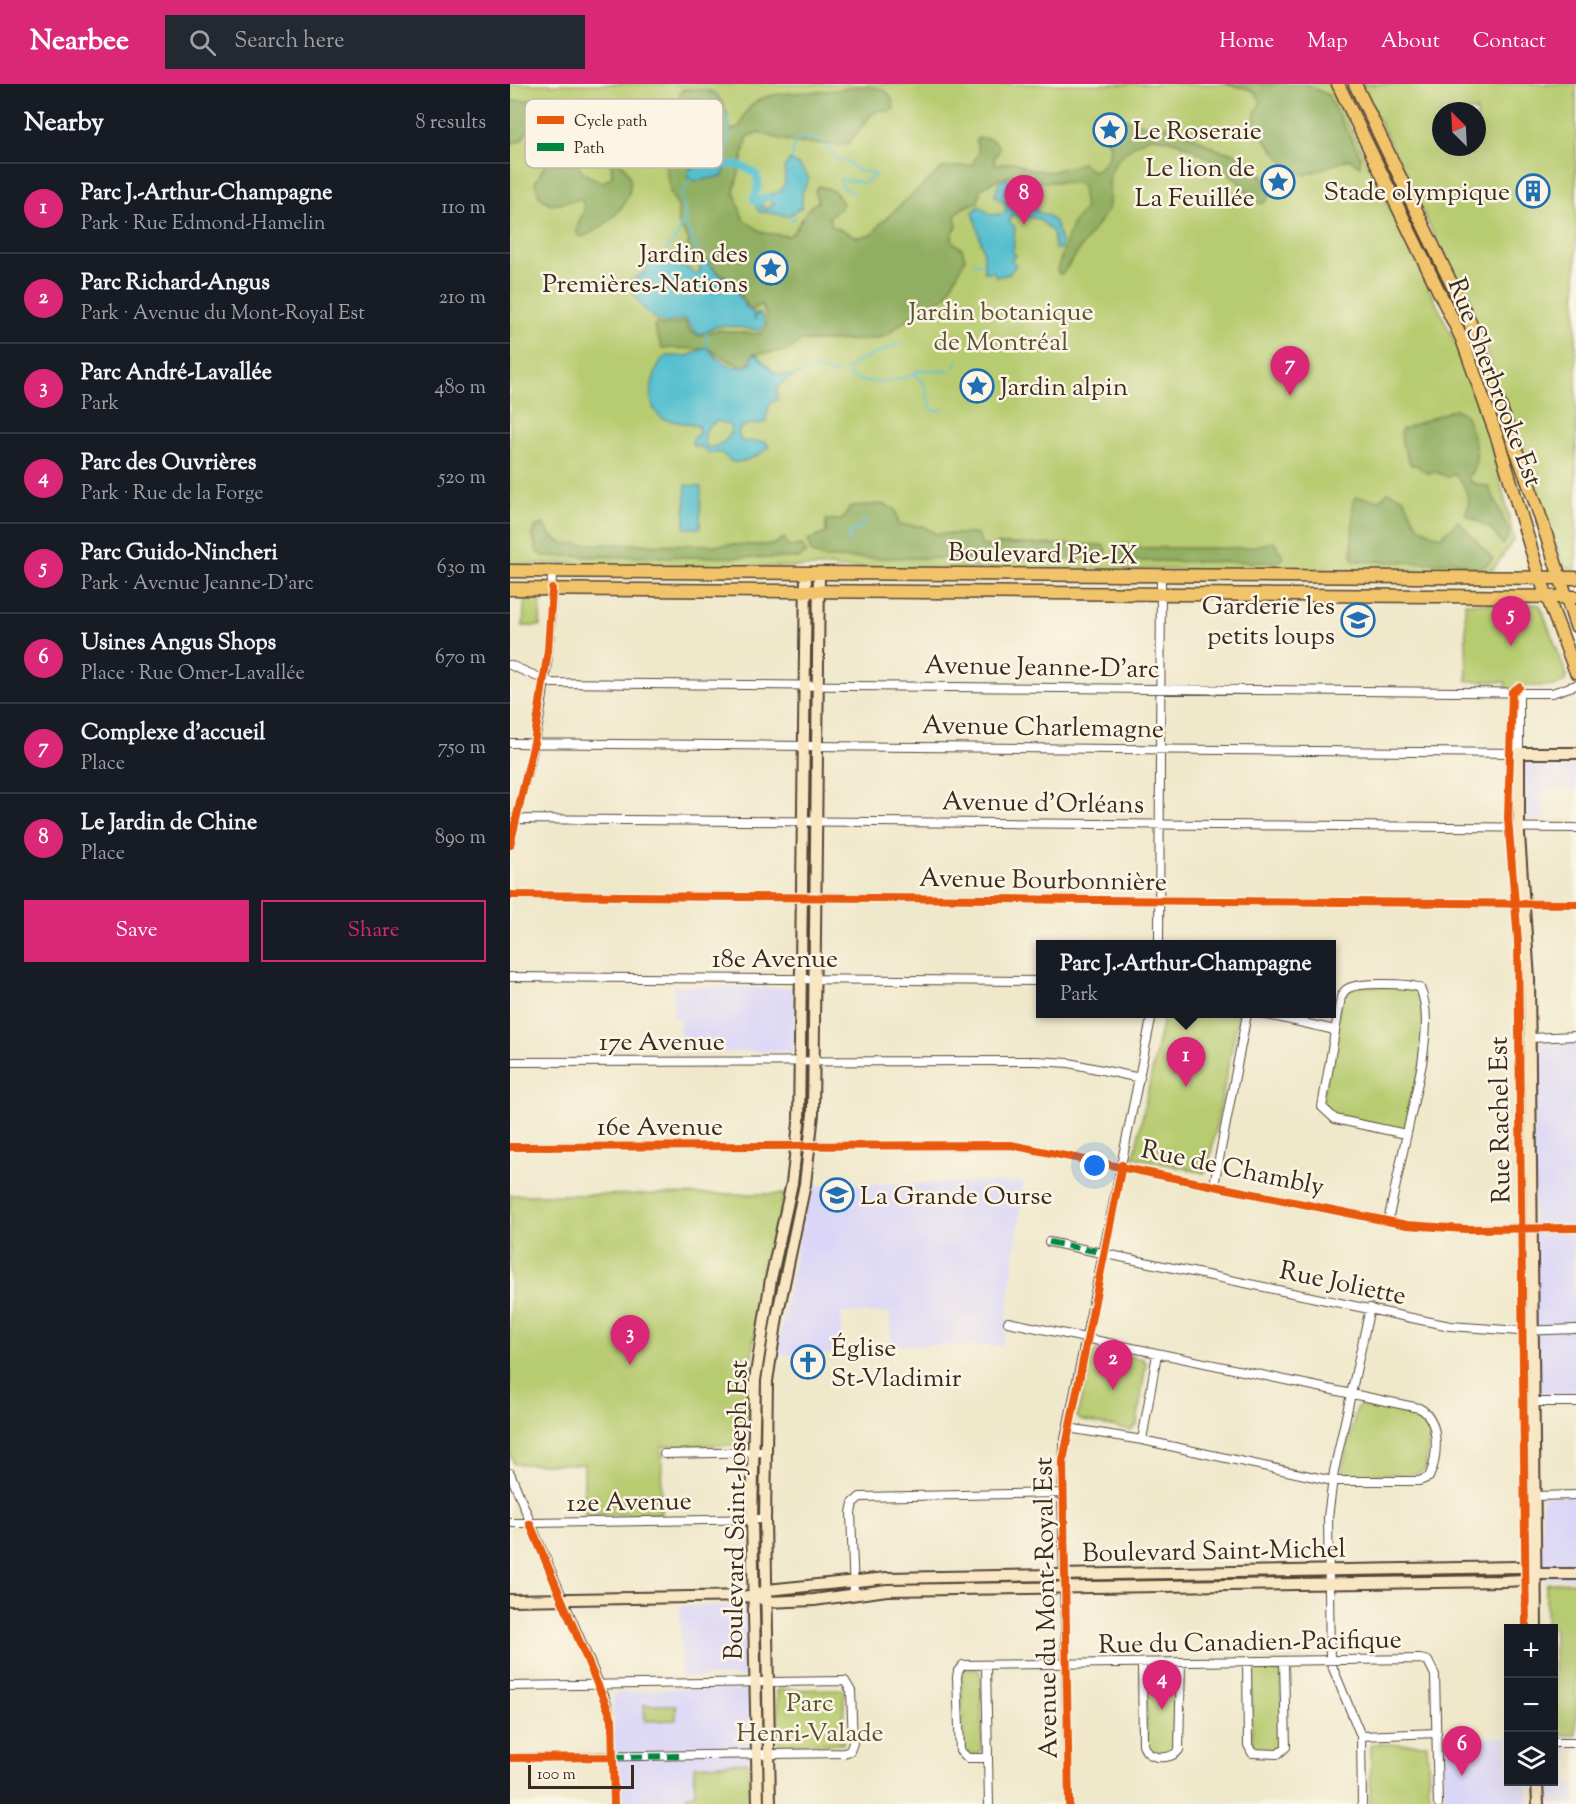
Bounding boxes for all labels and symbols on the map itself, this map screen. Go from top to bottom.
legend [525,99,723,168]
north arrow [1432,102,1486,156]
text: Cycle path [574,111,648,134]
place icon: Le Roseraie [1092,112,1128,148]
place label: Le Roseraie [1133,114,1262,151]
text: Path [574,138,605,161]
place label: Le lion de La Feuillée [1135,151,1255,218]
place icon: Le lion de La Feuillée [1260,164,1296,200]
building icon: Stade olympique [1515,173,1551,209]
place label: Stade olympique [1324,175,1510,212]
pin: 8 [1004,176,1044,225]
place label: Jardin des Premières-Nations [542,237,748,304]
place icon: Jardin des Premières-Nations [753,250,789,286]
street label: Rue Sherbrooke Est [1437,273,1551,493]
park label: Jardin botanique de Montréal [906,295,1094,362]
pin: 7 [1270,346,1310,396]
place icon: Jardin alpin [959,368,995,404]
place label: Jardin alpin [998,370,1128,407]
street label: Boulevard Pie-IX [948,535,1138,576]
place label: Garderie les petits loups [1202,589,1335,656]
pin: 5 [1492,596,1530,646]
school or university icon: Garderie les petits loups [1340,602,1376,638]
street label: Avenue Jeanne-D'arc [924,648,1160,689]
street label: Avenue Charlemagne [922,708,1164,749]
street label: Avenue d'Orléans [942,784,1144,825]
street label: Avenue Bourbonnière [919,861,1167,902]
street label: 18e Avenue [712,942,838,979]
street label: 17e Avenue [599,1025,725,1062]
street label: Rue Rachel Est [1482,1036,1521,1204]
pin: 1 [1166,1038,1206,1087]
street label: 16e Avenue [597,1110,723,1147]
street label: Rue de Chambly [1138,1132,1327,1207]
your location [1080,1151,1109,1180]
school or university icon: La Grande Ourse [819,1177,855,1213]
place label: La Grande Ourse [860,1179,1053,1216]
street label: Rue Joliette [1276,1253,1409,1316]
pin: 3 [610,1316,650,1365]
place label: Église St-Vladimir [831,1331,962,1398]
pin: 2 [1094,1340,1132,1390]
church icon: Église St-Vladimir [790,1344,826,1380]
street label: Boulevard Saint-Joseph Est [716,1360,759,1660]
street label: Avenue du Mont-Royal Est [1026,1457,1069,1759]
street label: 12e Avenue [566,1484,692,1523]
street label: Boulevard Saint-Michel [1082,1532,1346,1573]
street label: Rue du Canadien-Pacifique [1098,1622,1402,1665]
pin: 4 [1142,1660,1182,1710]
park label: Parc Henri-Valade [736,1686,884,1753]
pin: 6 [1442,1726,1482,1776]
scale bar [528,1762,634,1790]

